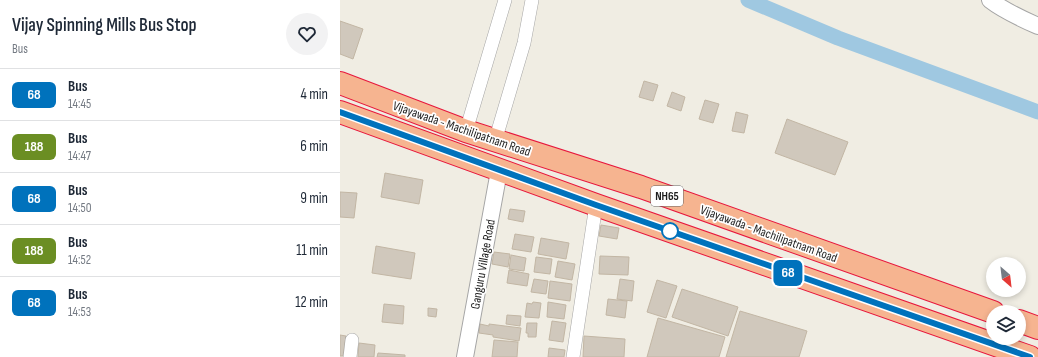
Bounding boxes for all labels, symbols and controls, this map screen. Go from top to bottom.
button: heart [286,13,328,55]
text: Vijay Spinning Mills Bus Stop [12,14,197,37]
text: Bus [12,41,28,57]
text: Bus [68,77,87,96]
text: 4 min [301,85,328,104]
text: 68 [27,86,41,103]
text: 14:45 [68,96,91,112]
street label: Vijayawada - Machilipatnam Road [391,98,533,160]
text: Bus [68,129,87,148]
text: 6 min [300,137,328,156]
text: 188 [25,138,43,155]
text: 14:47 [68,148,91,164]
text: Bus [68,181,87,200]
road number: NH65 [651,186,683,206]
text: 9 min [300,189,328,208]
text: 68 [27,190,41,207]
text: 14:50 [68,200,91,216]
street label: Vijayawada - Machilipatnam Road [698,202,839,266]
street label: Ganguru Village Road [467,218,499,310]
unlabelled marker [661,222,679,240]
text: Bus [68,233,87,252]
text: 11 min [296,241,328,260]
text: 188 [25,242,43,259]
text: 14:52 [68,252,91,268]
north arrow [986,257,1026,297]
map controls [986,257,1026,345]
line badge: 68 [770,260,806,286]
text: 68 [781,264,795,281]
text: Bus [68,285,87,304]
text: 12 min [295,293,328,312]
text: 68 [27,294,41,311]
text: 14:53 [68,304,91,320]
button: layers [986,305,1026,345]

